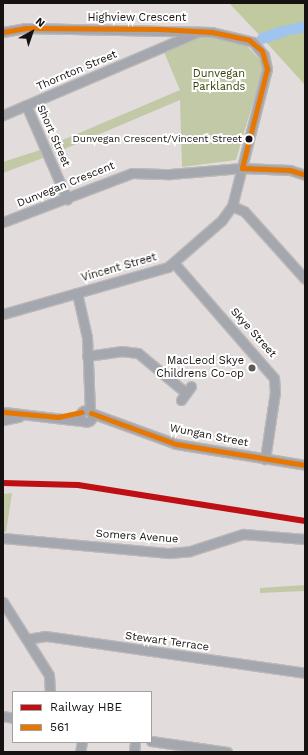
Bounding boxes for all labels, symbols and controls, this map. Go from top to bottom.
street label: Highview Crescent [87,11,187,25]
north arrow [12,12,52,52]
text: N [33,15,47,30]
street label: Thornton Street [35,48,119,94]
park label: Dunvegan Parklands [193,68,245,94]
street label: Short Street [34,103,72,169]
place label: Dunvegan Crescent/Vincent Street [73,133,242,145]
marker: Dunvegan Crescent/Vincent Street [244,134,254,144]
street label: Dunvegan Crescent [15,159,117,211]
street label: Vincent Street [80,251,158,285]
street label: Skye Street [227,305,279,361]
place label: MacLeod Skye Childrens Co-op [156,355,244,381]
marker: MacLeod Skye Childrens Co-op [247,363,257,373]
street label: Wungan Street [169,422,249,450]
street label: Somers Avenue [95,528,179,546]
street label: Stewart Terrace [124,630,210,654]
legend [12,691,152,743]
text: Railway HBE [50,700,122,714]
text: 561 [50,720,69,734]

